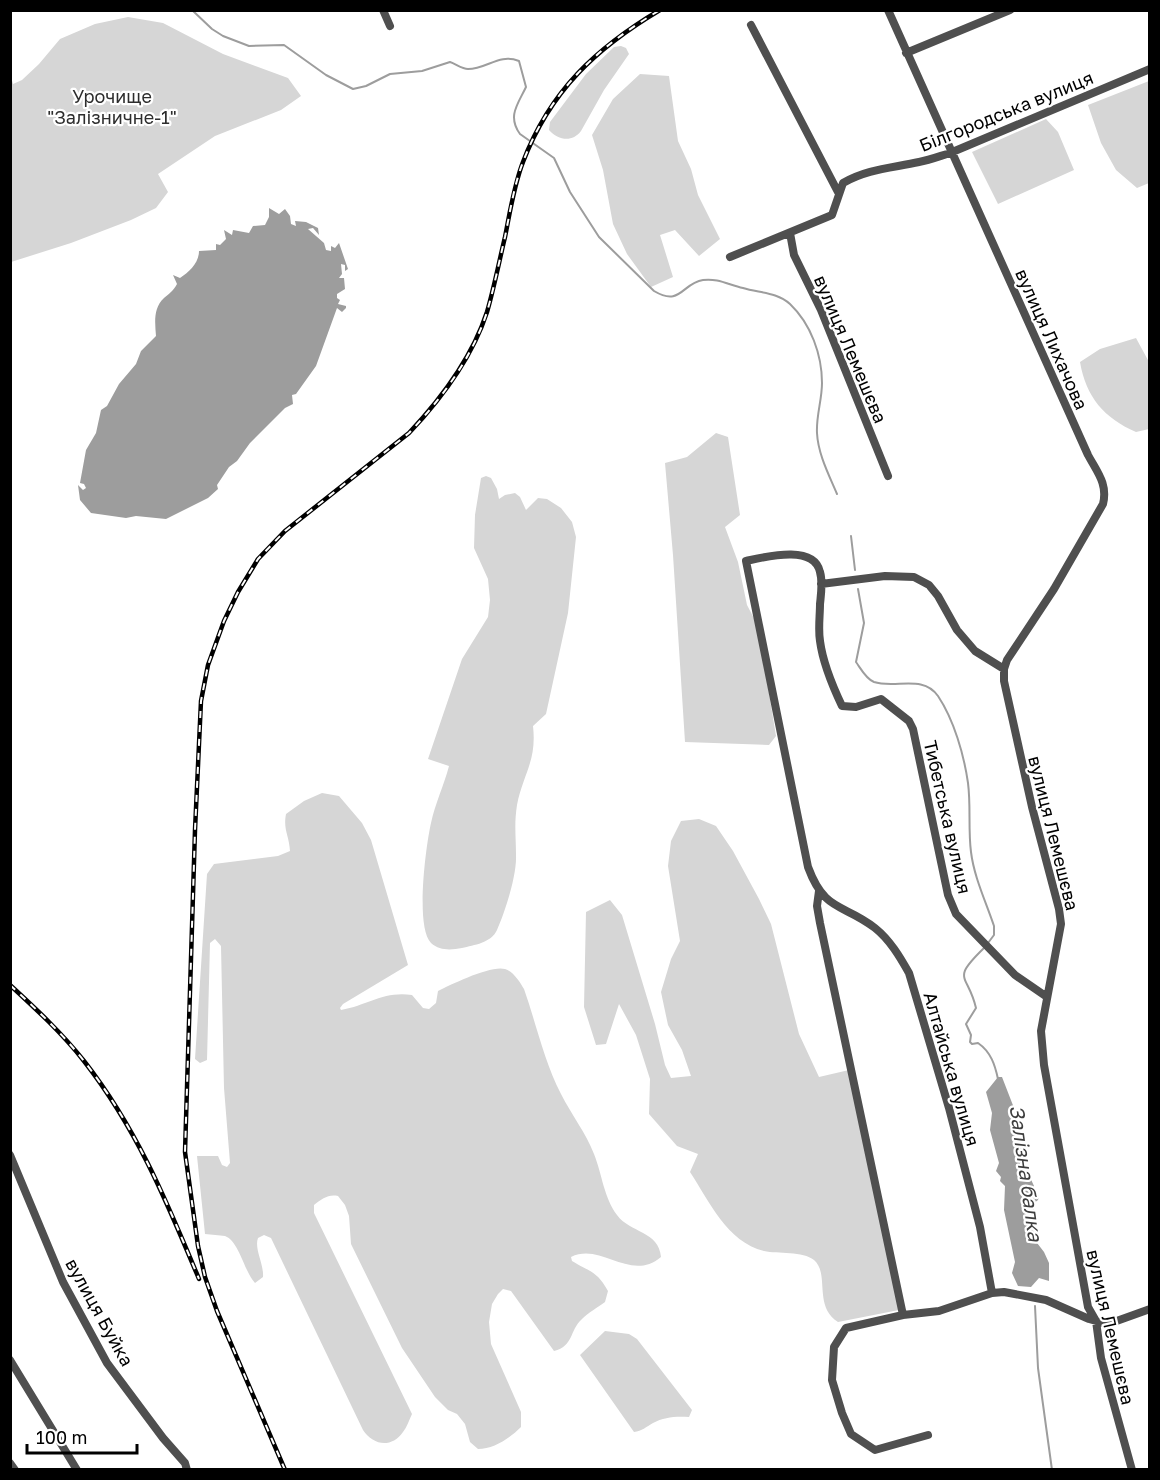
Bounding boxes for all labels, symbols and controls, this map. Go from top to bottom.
street label: Білгородська вулиця [916,66,1096,156]
park label: Урочище "Залізничне-1" [47,85,177,128]
street label: вулиця Лихачова [1011,265,1093,413]
street label: вулиця Лемешєва [810,272,892,426]
street label: Тибетська вулиця [920,738,976,896]
street label: вулиця Лемешєва [1024,753,1084,913]
street label: Алтайська вулиця [919,989,985,1149]
water label: Залізна балка [1006,1103,1049,1244]
street label: вулиця Лемешєва [1082,1247,1140,1407]
street label: вулиця Буйка [61,1254,139,1370]
scale bar [27,1417,136,1455]
text: 100 m [36,1426,87,1448]

